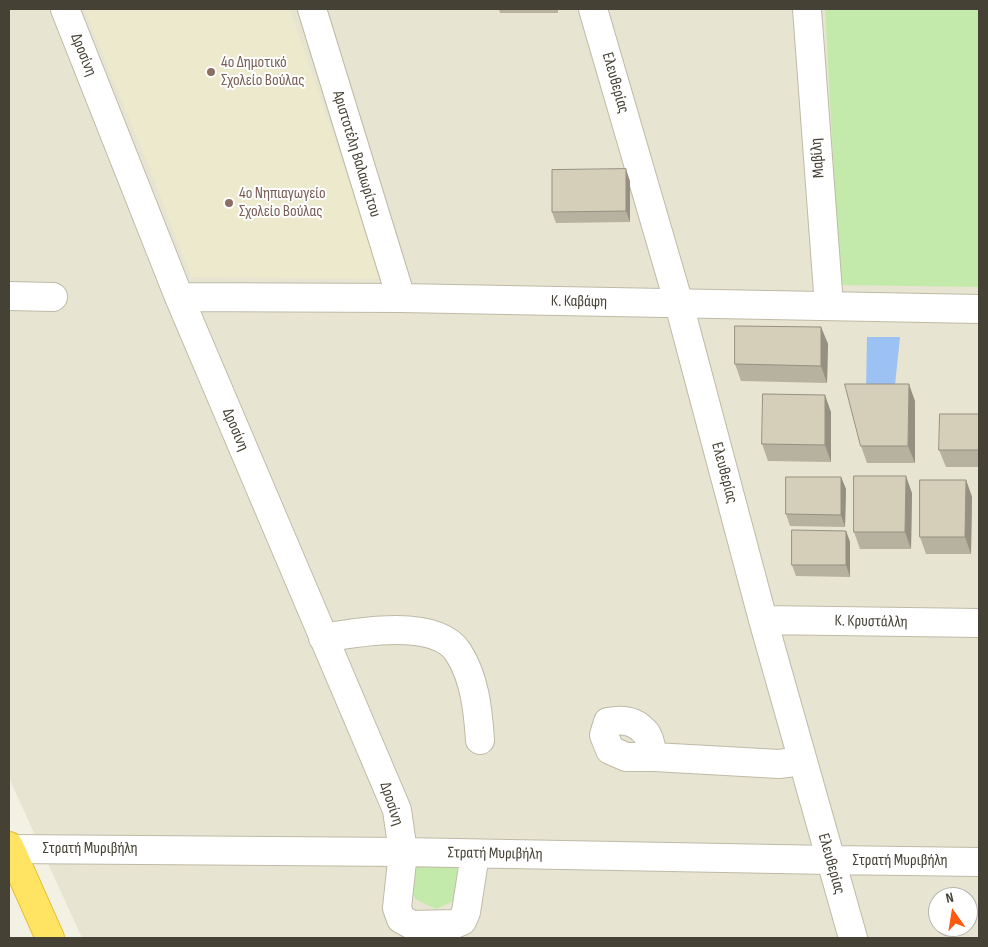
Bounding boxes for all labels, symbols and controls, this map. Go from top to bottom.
street label: Δροσίνη [66,31,100,79]
street label: Ελευθερίας [597,50,633,116]
place label: 4ο Δημοτικό Σχολείο Βούλας [221,53,304,91]
marker: 4ο Δημοτικό Σχολείο Βούλας [205,66,217,78]
street label: Αριστοτέλη Βαλαωρίτου [328,88,384,220]
street label: Μαβίλη [807,137,829,179]
place label: 4ο Νηπιαγωγείο Σχολείο Βούλας [239,184,326,222]
marker: 4ο Νηπιαγωγείο Σχολείο Βούλας [223,197,235,209]
street label: Κ. Καβάφη [551,292,607,312]
street label: Δροσίνη [217,406,253,454]
street label: Ελευθερίας [707,440,741,506]
street label: Κ. Κρυστάλλη [834,612,908,632]
street label: Δροσίνη [375,780,407,828]
street label: Ελευθερίας [813,831,849,897]
street label: Στρατή Μυριβήλη [43,839,137,859]
street label: Στρατή Μυριβήλη [447,844,543,864]
street label: Στρατή Μυριβήλη [853,851,947,871]
north arrow [928,887,978,937]
text: N [944,889,955,907]

